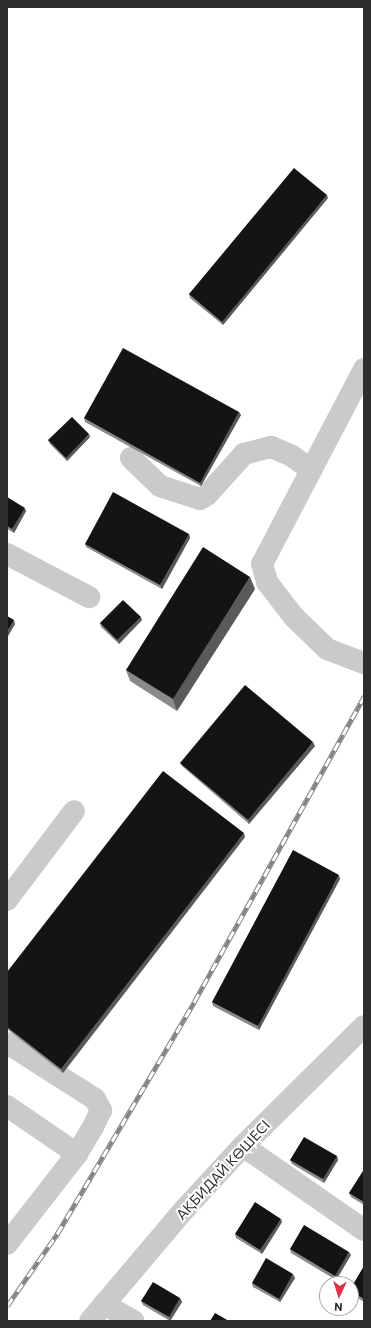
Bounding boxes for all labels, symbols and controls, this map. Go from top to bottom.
street label: АҚБИДАЙ КӨШЕСІ [173,1117,273,1223]
north arrow [319,1276,359,1316]
text: N [334,1301,343,1314]

